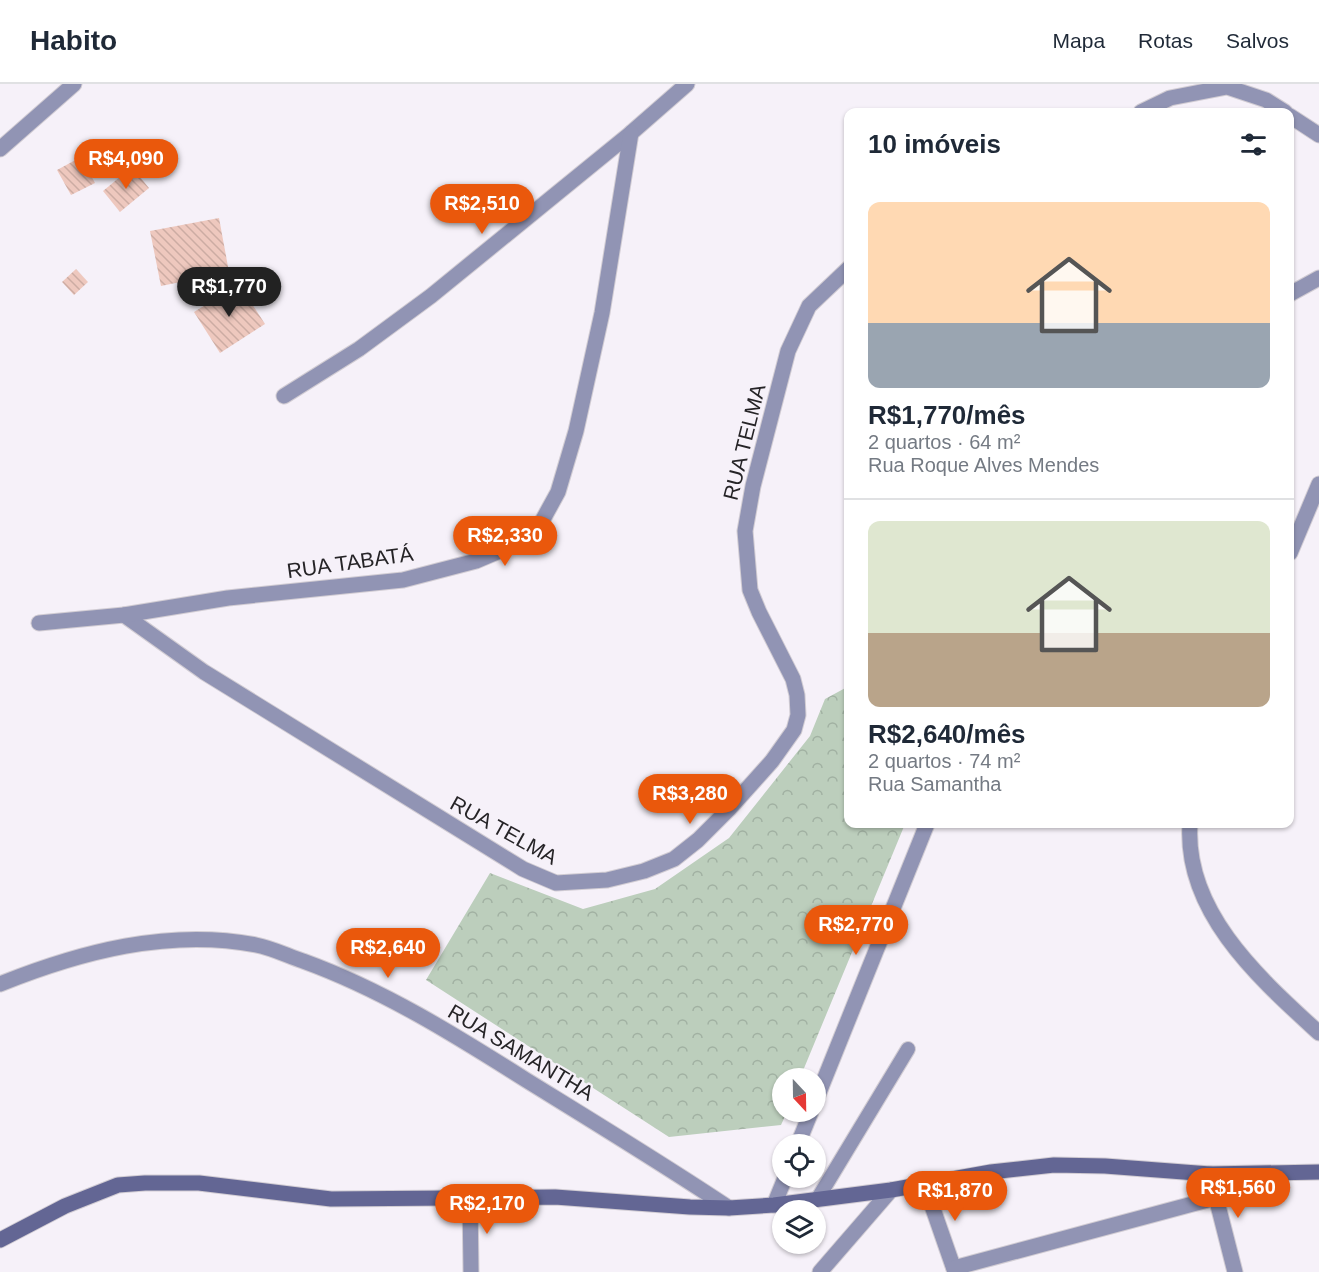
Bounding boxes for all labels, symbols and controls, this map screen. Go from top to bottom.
text: Habito [30,25,117,56]
text: Mapa [1053,29,1105,52]
text: Rotas [1138,29,1193,52]
text: Salvos [1226,29,1289,52]
icon: filters [1237,128,1270,161]
text: 10 imóveis [868,129,1001,159]
pin: R$4,090 [71,139,181,190]
text: R$4,090 [88,147,164,169]
pin: R$2,510 [427,184,537,235]
text: R$2,510 [444,192,520,214]
icon: home [1015,241,1123,349]
pin: R$1,770 [174,267,284,318]
text: R$1,770 [191,275,267,297]
street label: RUA TELMA [718,382,770,502]
text: R$1,770/mês [868,400,1026,430]
text: 2 quartos · 64 m² [868,431,1020,453]
text: Rua Roque Alves Mendes [868,454,1099,476]
pin: R$2,330 [450,516,560,567]
text: R$2,330 [467,524,543,546]
street label: RUA TABATÁ [285,542,415,582]
icon: home [1015,560,1123,668]
text: R$2,640/mês [868,719,1026,749]
text: 2 quartos · 74 m² [868,750,1020,772]
text: Rua Samantha [868,773,1001,795]
pin: R$3,280 [635,774,745,825]
text: R$3,280 [652,782,728,804]
street label: RUA TELMA [447,791,561,869]
pin: R$2,770 [801,905,911,956]
text: R$2,770 [818,913,894,935]
pin: R$2,640 [333,928,443,979]
text: R$2,640 [350,936,426,958]
street label: RUA SAMANTHA [444,999,598,1105]
north arrow [772,1068,826,1122]
map controls [772,1068,826,1254]
button: locate [772,1134,826,1188]
pin: R$1,560 [1183,1168,1293,1219]
pin: R$1,870 [900,1171,1010,1222]
text: R$1,560 [1200,1176,1276,1198]
text: R$1,870 [917,1179,993,1201]
pin: R$2,170 [432,1184,542,1235]
text: R$2,170 [449,1192,525,1214]
button: layers [772,1200,826,1254]

